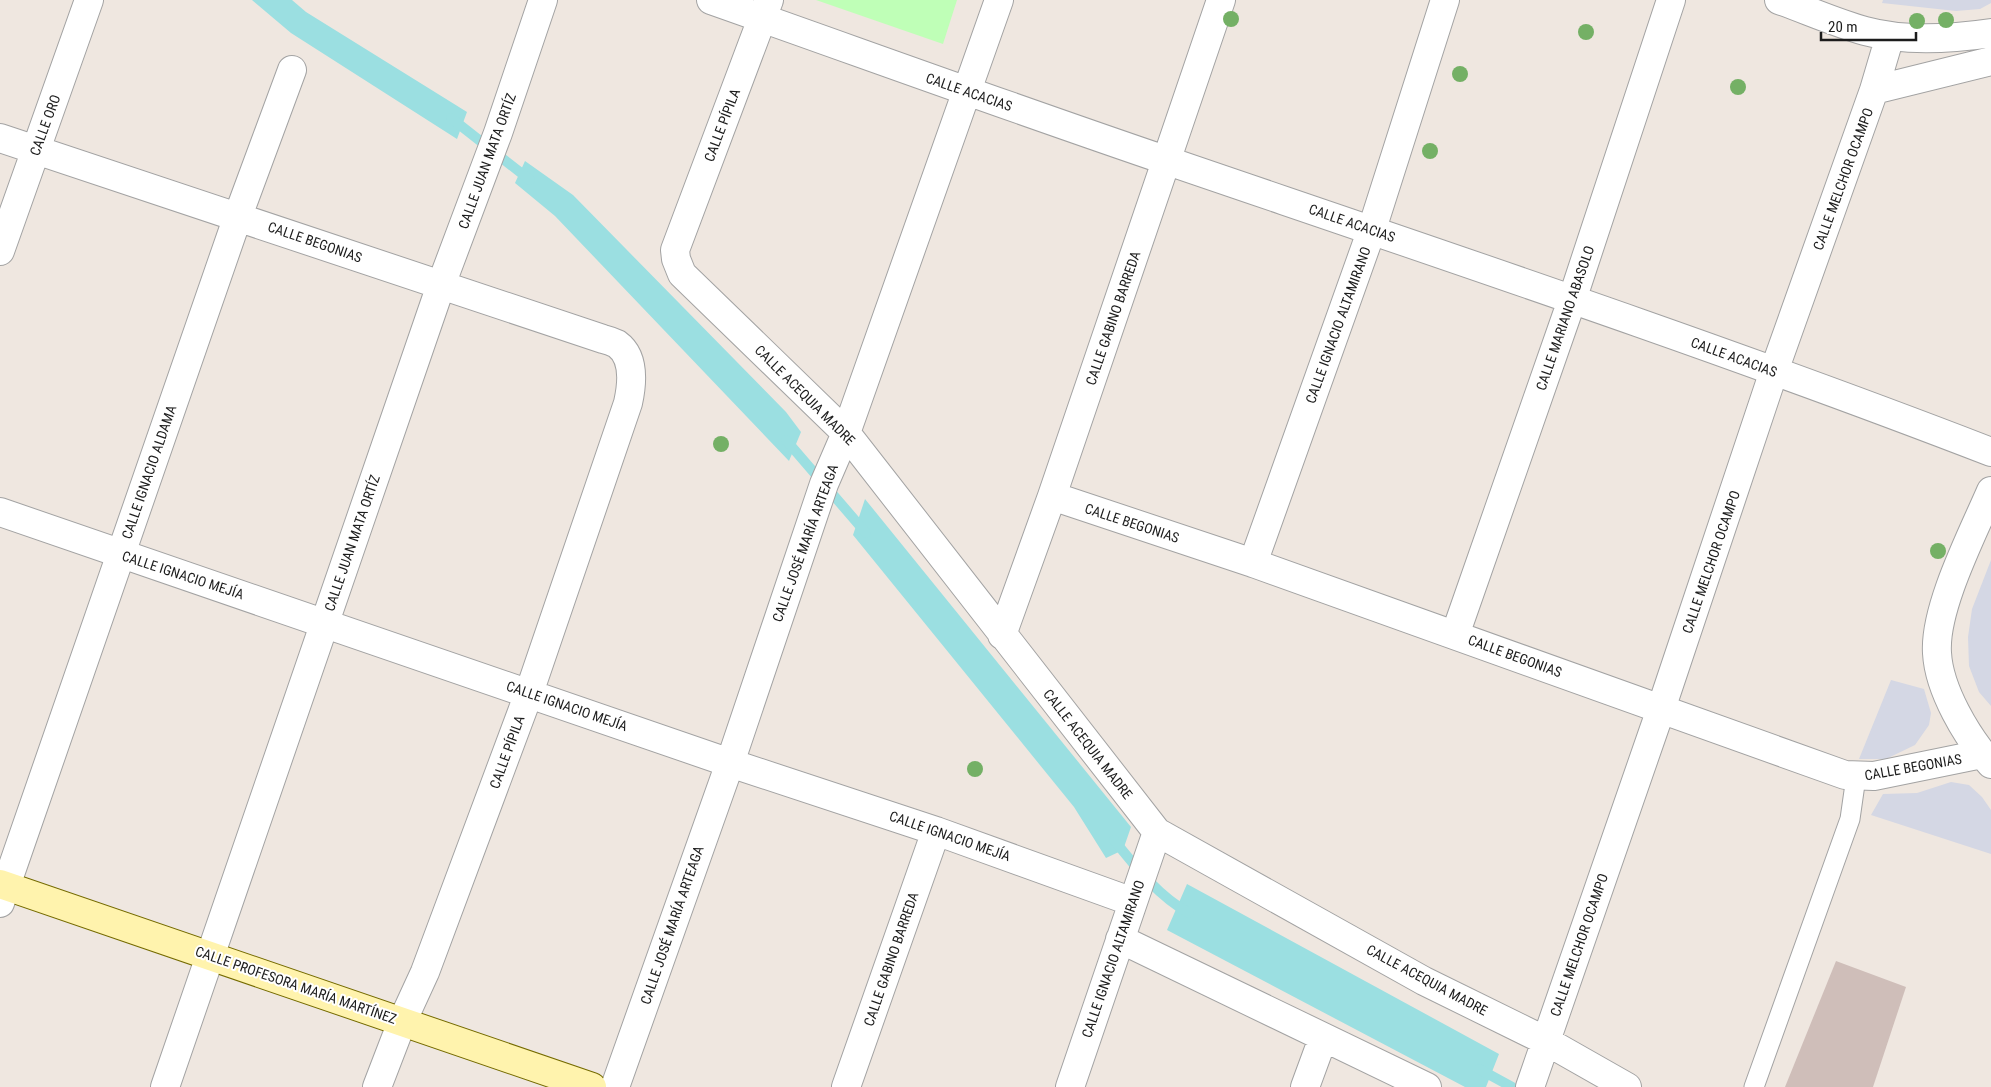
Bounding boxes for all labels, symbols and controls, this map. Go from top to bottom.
scale bar [1821,10,1916,42]
text: 20 m [1828,18,1858,36]
street label: CALLE ACACIAS [924,70,1014,114]
street label: CALLE PÍPILA [700,86,743,164]
street label: CALLE JUAN MATA ORTÍZ [454,91,519,231]
street label: CALLE ORO [27,92,63,158]
street label: CALLE MELCHOR OCAMPO [1810,106,1876,252]
street label: CALLE ACACIAS [1307,201,1397,245]
street label: CALLE BEGONIAS [266,218,364,266]
street label: CALLE MARIANO ABASOLO [1533,244,1597,392]
street label: CALLE IGNACIO ALTAMIRANO [1302,245,1374,405]
street label: CALLE GABINO BARREDA [1083,249,1143,387]
street label: CALLE ACACIAS [1689,334,1779,380]
street label: CALLE ACEQUIA MADRE [752,342,858,448]
street label: CALLE IGNACIO ALDAMA [119,403,179,541]
street label: CALLE JOSÉ MARÍA ARTEAGA [768,462,841,624]
street label: CALLE JUAN MATA ORTÍZ [320,472,383,613]
street label: CALLE MELCHOR OCAMPO [1679,488,1743,636]
street label: CALLE BEGONIAS [1083,500,1181,546]
street label: CALLE IGNACIO MEJÍA [120,547,246,602]
street label: CALLE BEGONIAS [1466,632,1564,680]
street label: CALLE IGNACIO MEJÍA [504,677,630,734]
street label: CALLE ACEQUIA MADRE [1040,686,1136,802]
street label: CALLE PÍPILA [485,713,528,791]
street label: CALLE BEGONIAS [1863,751,1963,783]
street label: CALLE IGNACIO MEJÍA [887,807,1013,864]
street label: CALLE JOSÉ MARÍA ARTEAGA [636,843,707,1006]
street label: CALLE MELCHOR OCAMPO [1547,871,1611,1019]
street label: CALLE IGNACIO ALTAMIRANO [1078,878,1148,1040]
street label: CALLE GABINO BARREDA [861,890,921,1028]
street label: CALLE ACEQUIA MADRE [1364,941,1490,1019]
street label: CALLE PROFESORA MARÍA MARTÍNEZ [193,942,399,1027]

